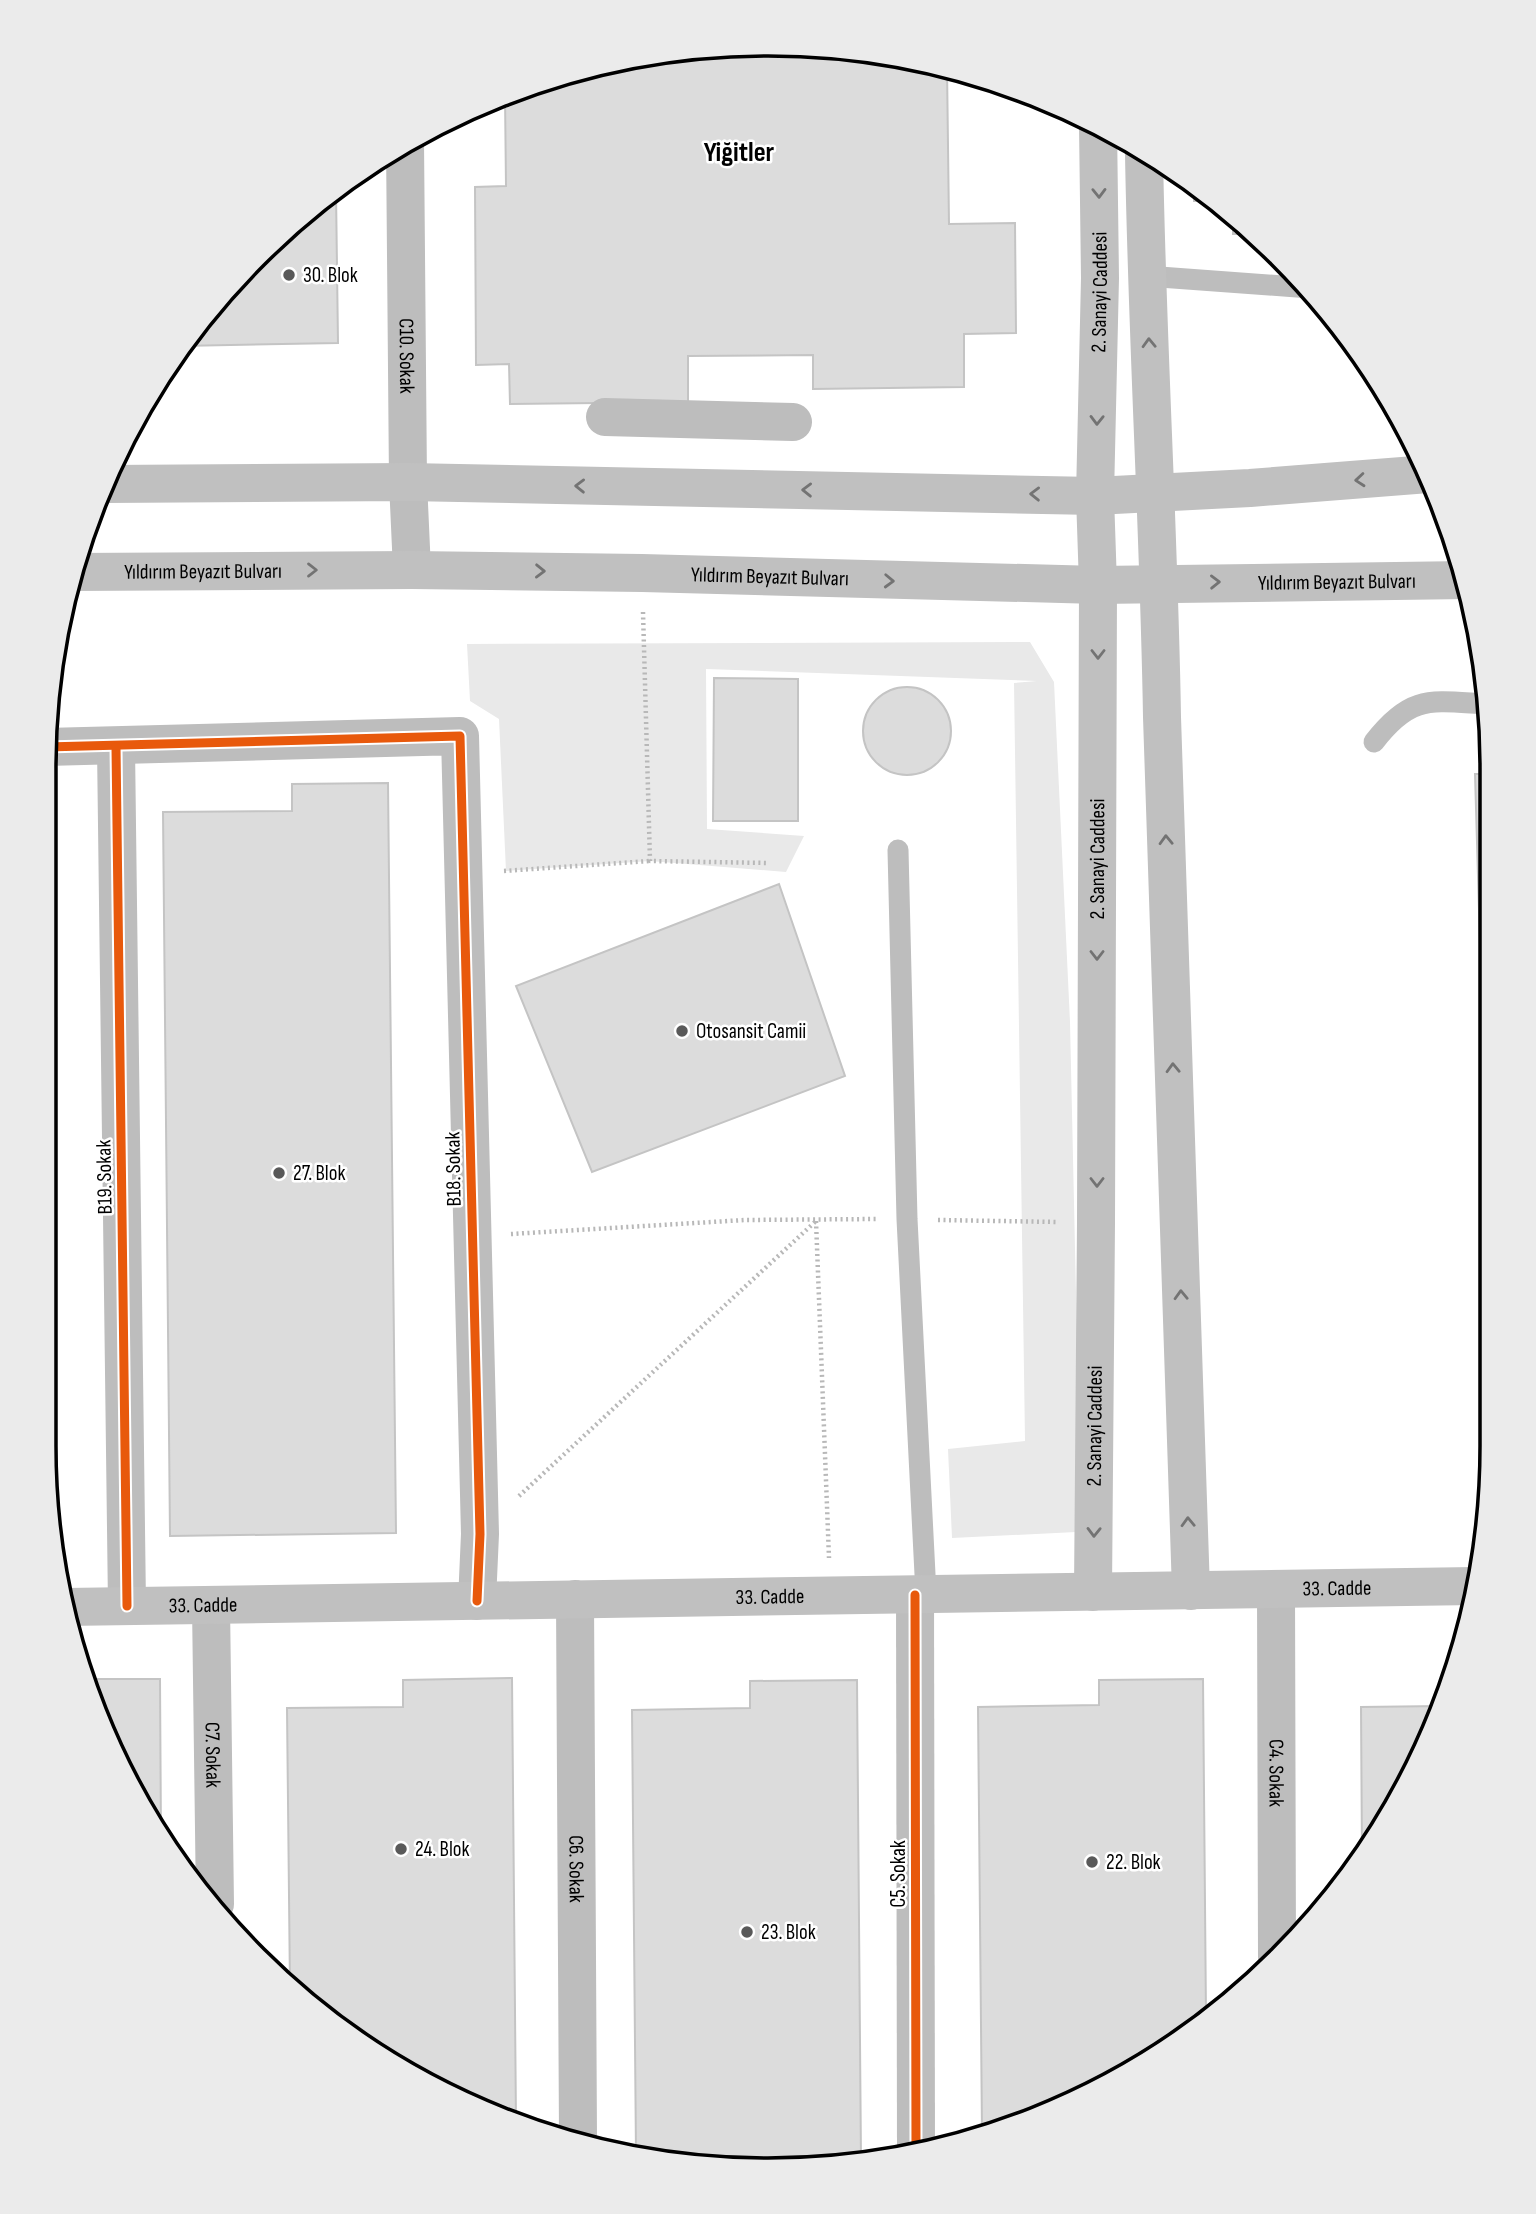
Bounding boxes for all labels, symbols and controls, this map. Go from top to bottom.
district label: Yiğitler [704,136,775,169]
one-way arrow [1091,188,1107,199]
street label: 2. Sanayi Caddesi [1086,232,1113,353]
place label: 30. Blok [303,263,358,288]
marker: 30. Blok [281,267,297,283]
street label: C10. Sokak [394,318,419,394]
one-way arrow [1141,338,1156,349]
one-way arrow [1089,416,1105,426]
one-way arrow [1354,472,1365,487]
one-way arrow [574,478,585,493]
one-way arrow [801,482,812,498]
one-way arrow [1029,487,1040,502]
street label: Yıldırım Beyazıt Bulvarı [124,559,282,585]
street label: Yıldırım Beyazıt Bulvarı [691,562,849,591]
one-way arrow [307,563,318,578]
one-way arrow [534,564,545,579]
street label: Yıldırım Beyazıt Bulvarı [1258,569,1416,596]
one-way arrow [884,573,895,588]
one-way arrow [1210,575,1221,590]
one-way arrow [1090,649,1106,659]
street label: 2. Sanayi Caddesi [1085,799,1110,919]
one-way arrow [1158,834,1173,845]
one-way arrow [1089,950,1105,960]
place label: Otosansit Camii [696,1019,806,1044]
marker: Otosansit Camii [674,1023,690,1039]
one-way arrow [1166,1062,1181,1073]
street label: B18. Sokak [440,1131,467,1207]
street label: B19. Sokak [91,1139,118,1215]
place label: 27. Blok [293,1161,345,1186]
marker: 27. Blok [271,1165,287,1181]
one-way arrow [1089,1177,1105,1188]
one-way arrow [1173,1289,1188,1300]
street label: 2. Sanayi Caddesi [1082,1366,1108,1486]
one-way arrow [1181,1517,1196,1528]
one-way arrow [1086,1527,1101,1538]
street label: 33. Cadde [1302,1576,1371,1602]
street label: 33. Cadde [735,1584,805,1610]
street label: 33. Cadde [168,1592,238,1618]
street label: C7. Sokak [200,1722,225,1788]
street label: C4. Sokak [1263,1739,1289,1807]
street label: C6. Sokak [563,1835,589,1903]
place label: 24. Blok [415,1837,470,1862]
street label: C5. Sokak [886,1840,911,1908]
marker: 24. Blok [393,1841,409,1857]
place label: 22. Blok [1106,1850,1161,1875]
marker: 22. Blok [1084,1854,1100,1870]
place label: 23. Blok [761,1920,816,1945]
marker: 23. Blok [739,1924,755,1940]

